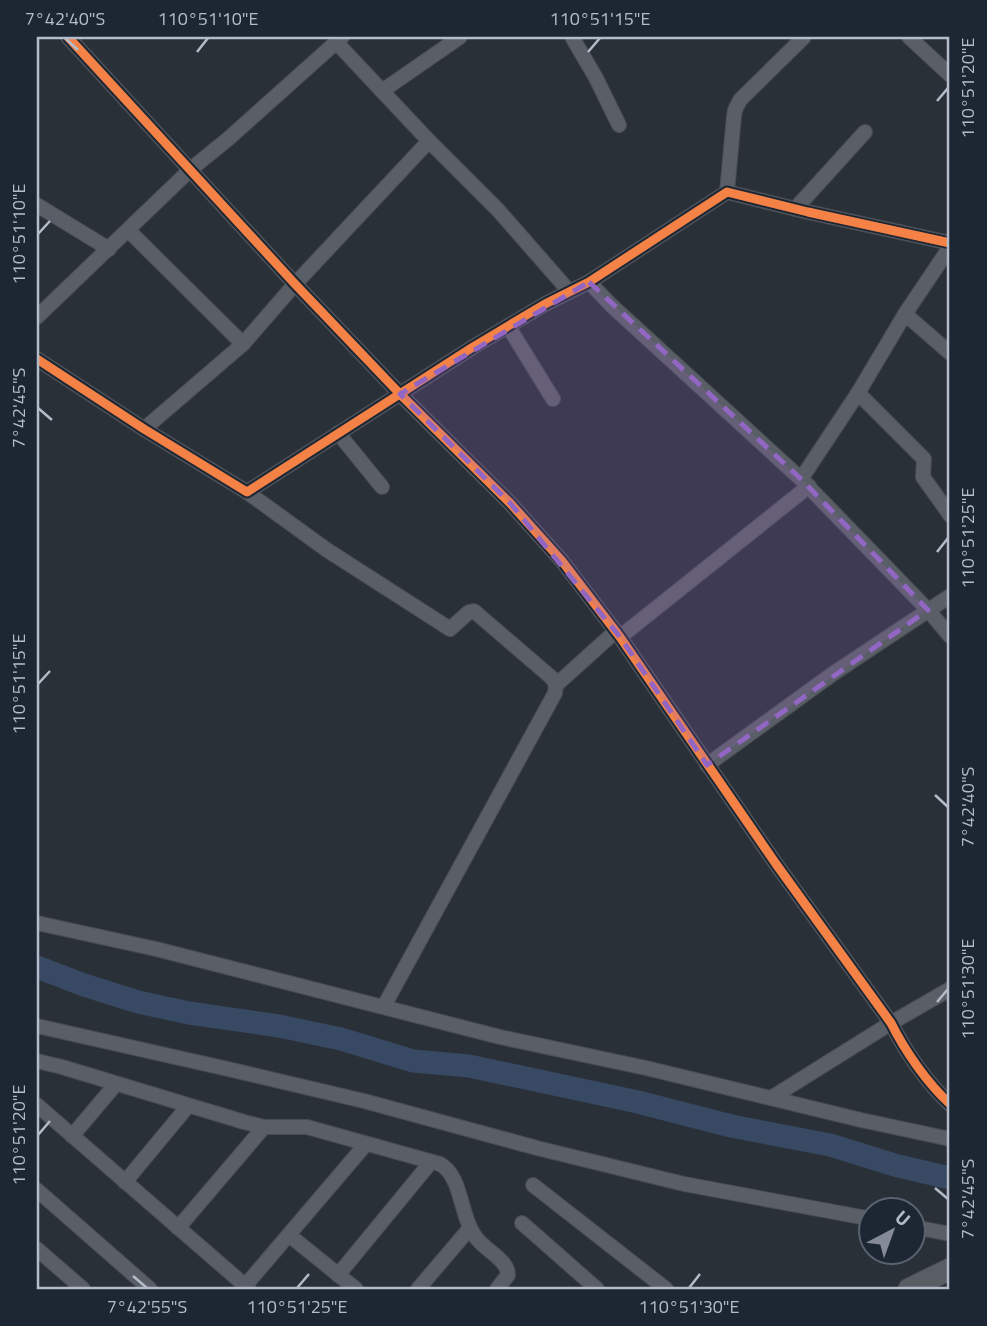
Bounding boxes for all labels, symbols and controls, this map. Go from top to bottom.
text: 7°42'40"S [25,5,105,32]
text: 110°51'10"E [157,5,259,32]
text: 110°51'15"E [549,5,651,32]
text: 110°51'20"E [954,37,981,139]
text: 110°51'10"E [5,183,32,285]
text: 7°42'45"S [5,368,32,448]
text: 110°51'25"E [954,487,981,589]
text: 110°51'15"E [5,633,32,735]
text: 7°42'40"S [954,767,981,847]
text: 110°51'30"E [954,938,981,1040]
text: 110°51'20"E [5,1084,32,1186]
text: 7°42'45"S [954,1159,981,1239]
north arrow [858,1196,928,1266]
text: U [889,1203,918,1233]
text: 7°42'55"S [107,1293,187,1320]
text: 110°51'25"E [246,1293,348,1320]
text: 110°51'30"E [638,1293,740,1320]

